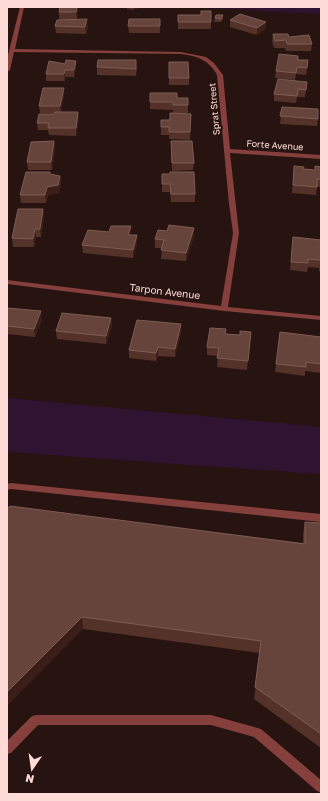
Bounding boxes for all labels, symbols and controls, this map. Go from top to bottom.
street label: Sprat Street [206,82,222,135]
street label: Forte Avenue [246,138,304,152]
street label: Tarpon Avenue [129,281,201,301]
north arrow [12,749,52,789]
text: N [24,772,35,787]

